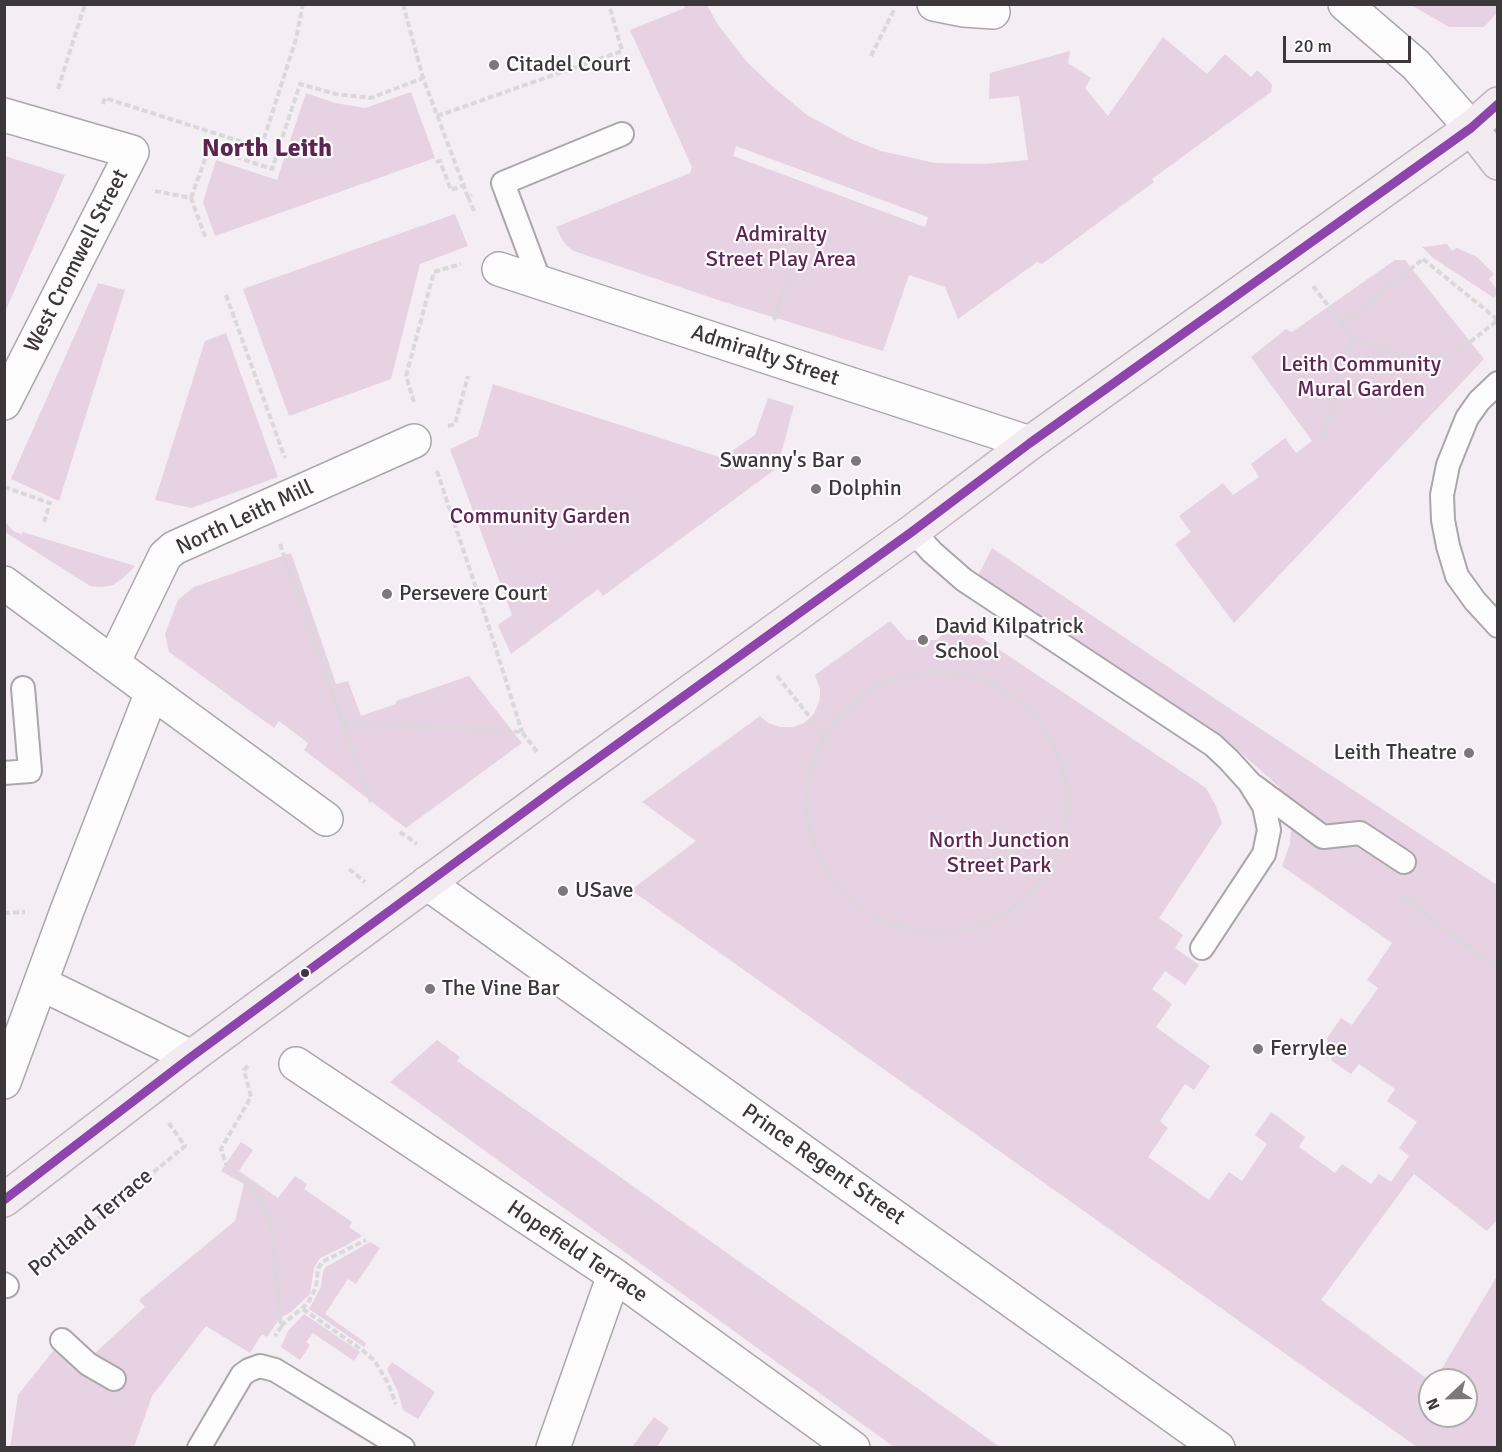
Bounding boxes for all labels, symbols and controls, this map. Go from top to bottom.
scale bar [1286,24,1414,62]
text: 20 m [1294,35,1332,57]
place label: Citadel Court [506,52,631,78]
marker: Citadel Court [487,58,501,72]
district label: North Leith [202,133,332,165]
street label: West Cromwell Street [19,165,135,357]
park label: Admiralty Street Play Area [706,222,856,274]
street label: Admiralty Street [688,320,842,392]
park label: Leith Community Mural Garden [1281,352,1441,404]
place label: Swanny's Bar [720,448,844,474]
marker: Swanny's Bar [849,454,863,468]
street label: North Leith Mill [172,475,318,561]
place label: Dolphin [828,476,902,502]
marker: Dolphin [809,482,823,496]
park label: Community Garden [450,504,630,530]
place label: Persevere Court [399,581,547,607]
marker: Persevere Court [380,587,394,601]
place label: David Kilpatrick School [935,614,1084,666]
marker: David Kilpatrick School [916,633,930,647]
place label: Leith Theatre [1334,740,1457,766]
marker: Leith Theatre [1462,746,1476,760]
park label: North Junction Street Park [928,828,1070,879]
place label: USave [575,878,633,904]
marker: USave [556,884,570,898]
unlabelled marker [299,967,311,979]
place label: The Vine Bar [442,976,560,1002]
marker: The Vine Bar [423,982,437,996]
place label: Ferrylee [1270,1036,1347,1062]
marker: Ferrylee [1251,1042,1265,1056]
street label: Prince Regent Street [736,1099,910,1231]
street label: Portland Terrace [24,1163,158,1283]
street label: Hopefield Terrace [502,1195,652,1309]
north arrow [1418,1368,1478,1428]
text: N [1422,1395,1445,1413]

